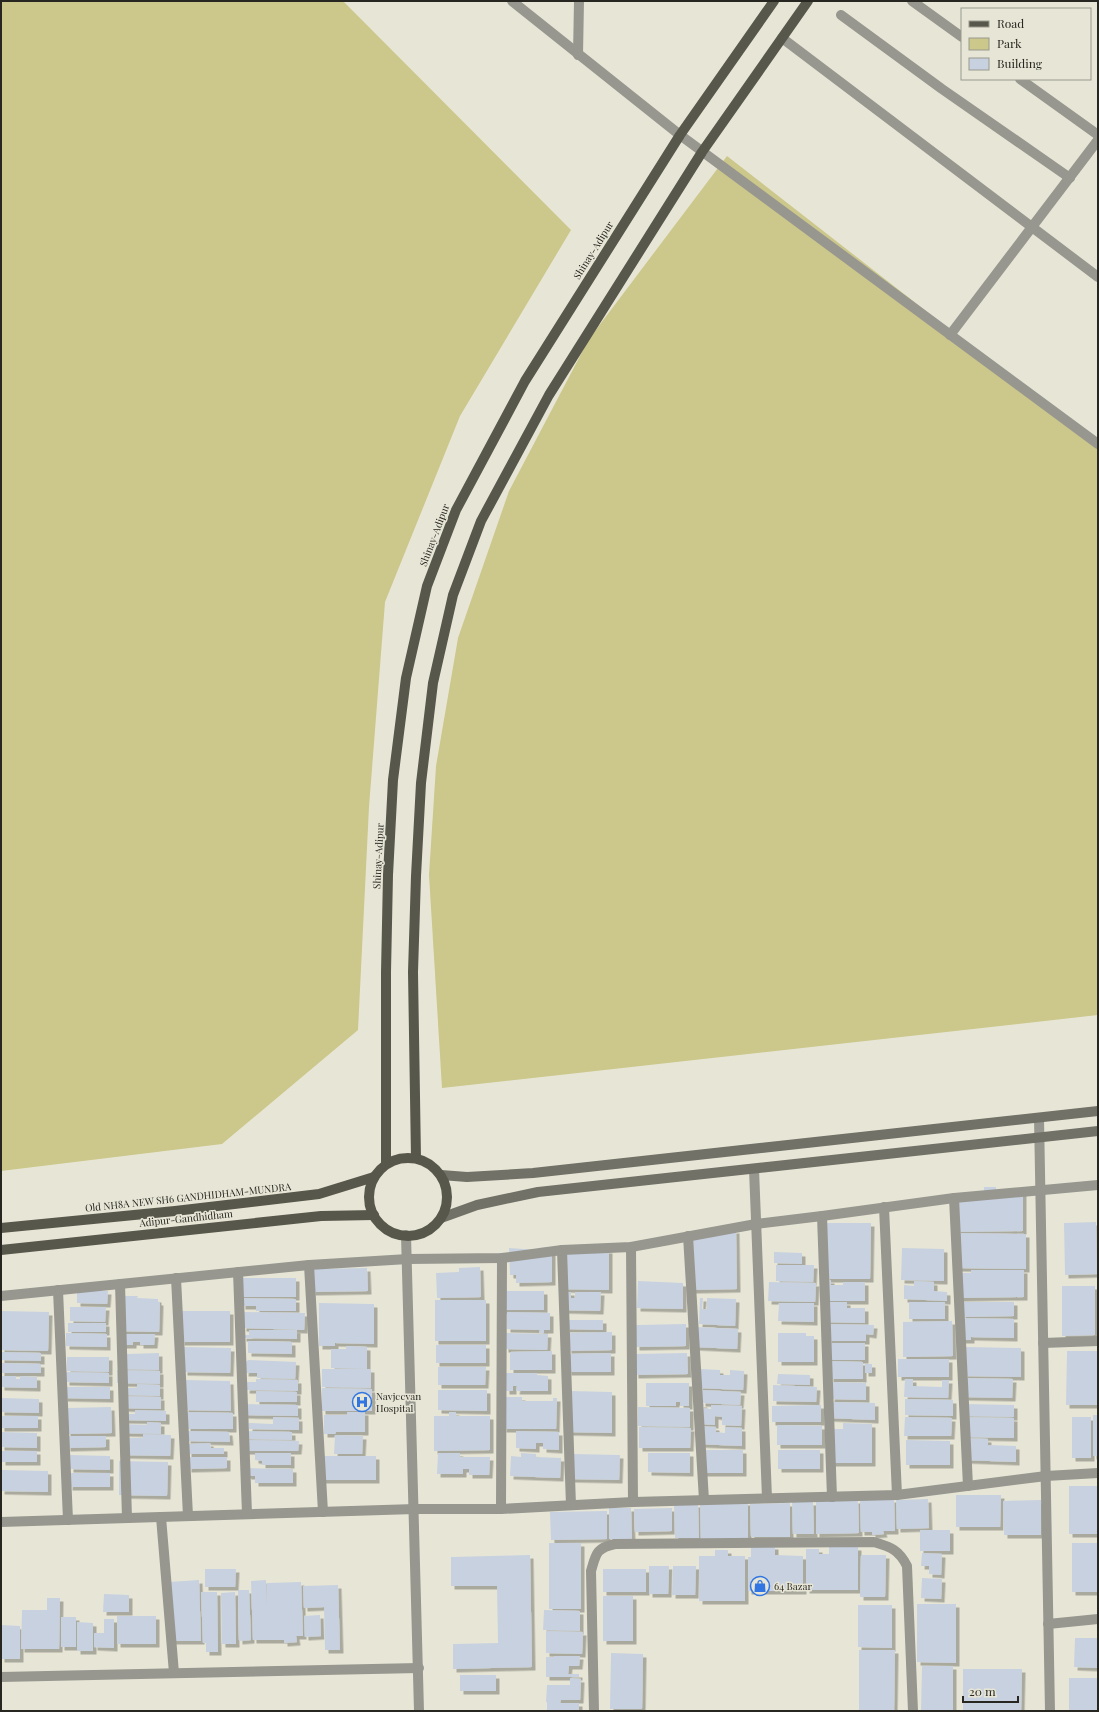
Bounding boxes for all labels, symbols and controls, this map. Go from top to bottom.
legend [961,8,1091,80]
text: Road [997,15,1024,31]
text: Park [997,35,1022,51]
text: Building [997,55,1043,71]
street label: Shinay-Adipur [570,218,617,282]
street label: Shinay-Adipur [416,501,453,568]
street label: Shinay-Adipur [369,822,387,889]
street label: Old NH8A NEW SH6 GANDHIDHAM-MUNDRA [84,1179,292,1215]
street label: Adipur-Gandhidham [138,1206,234,1230]
place label: Navjeevan Hospital [376,1389,421,1415]
hospital icon: Navjeevan Hospital [351,1391,373,1413]
shop icon: 64 Bazar [749,1575,771,1597]
place label: 64 Bazar [774,1579,813,1593]
scale bar [963,1678,1018,1704]
text: 20 m [969,1683,996,1699]

